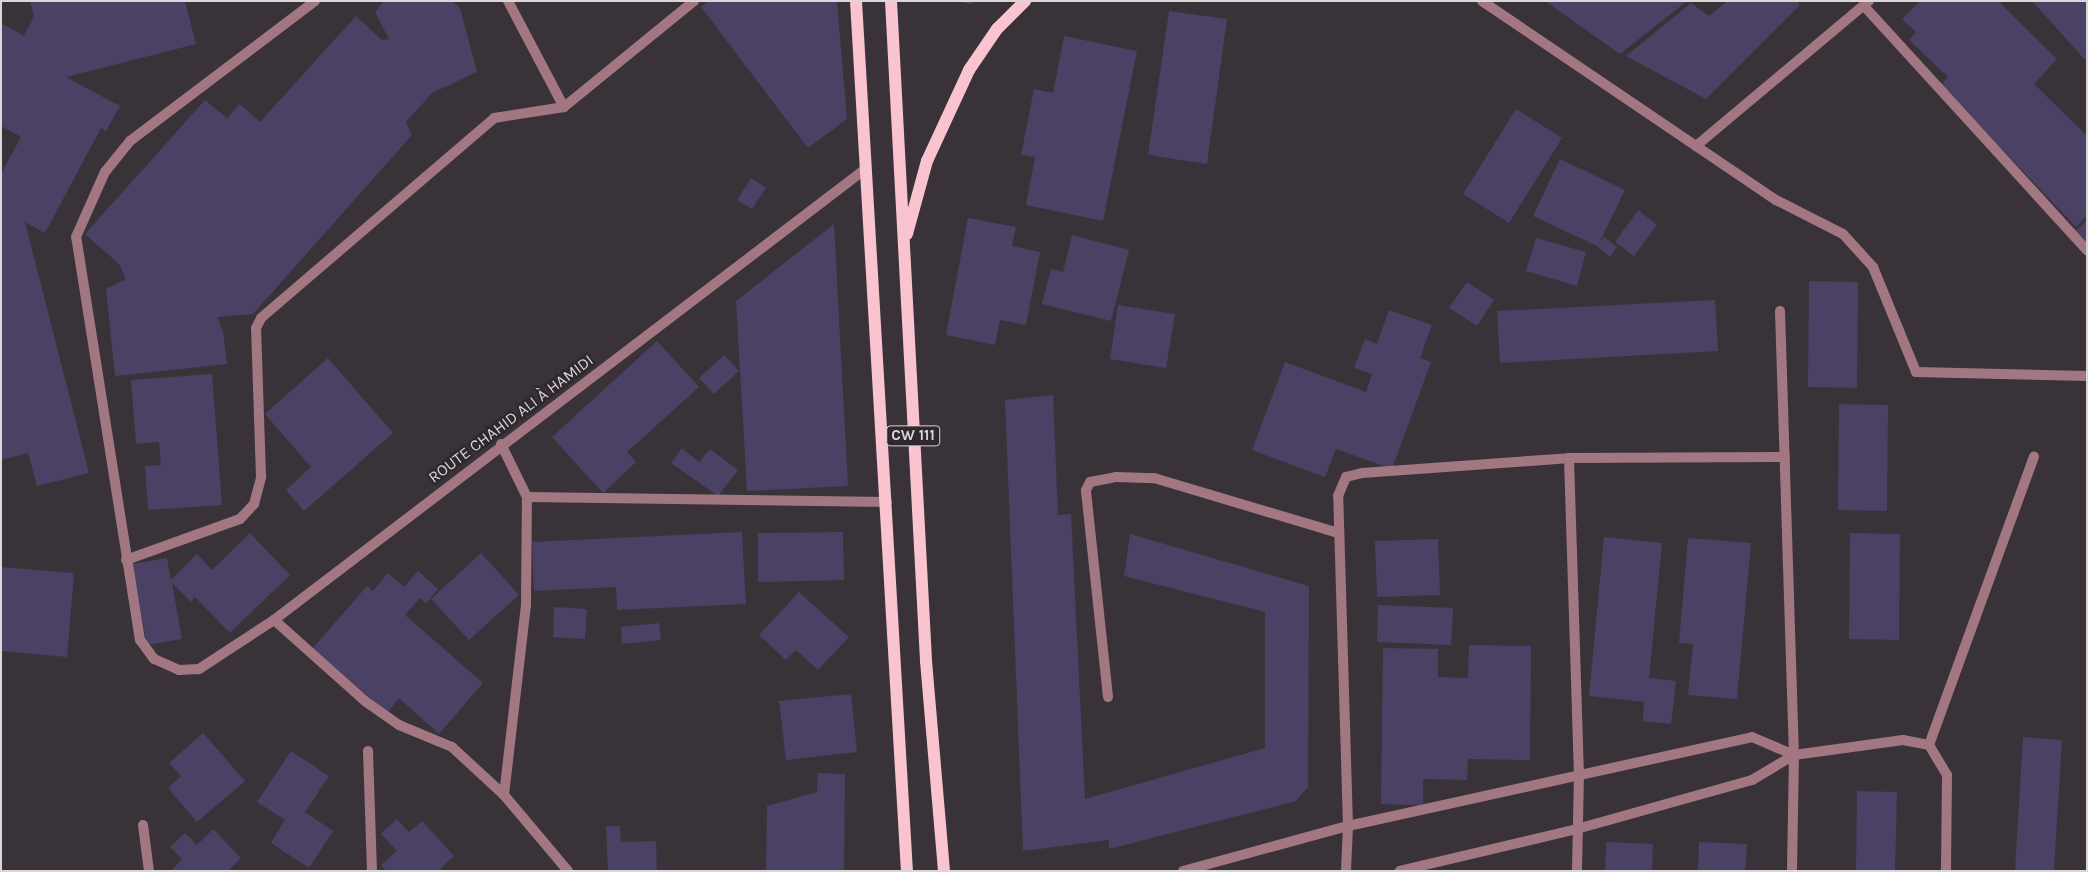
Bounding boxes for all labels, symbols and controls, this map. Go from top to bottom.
street label: ROUTE CHAHID ALI À HAMIDI [425,351,597,487]
road number: CW 111 [886,424,940,448]

